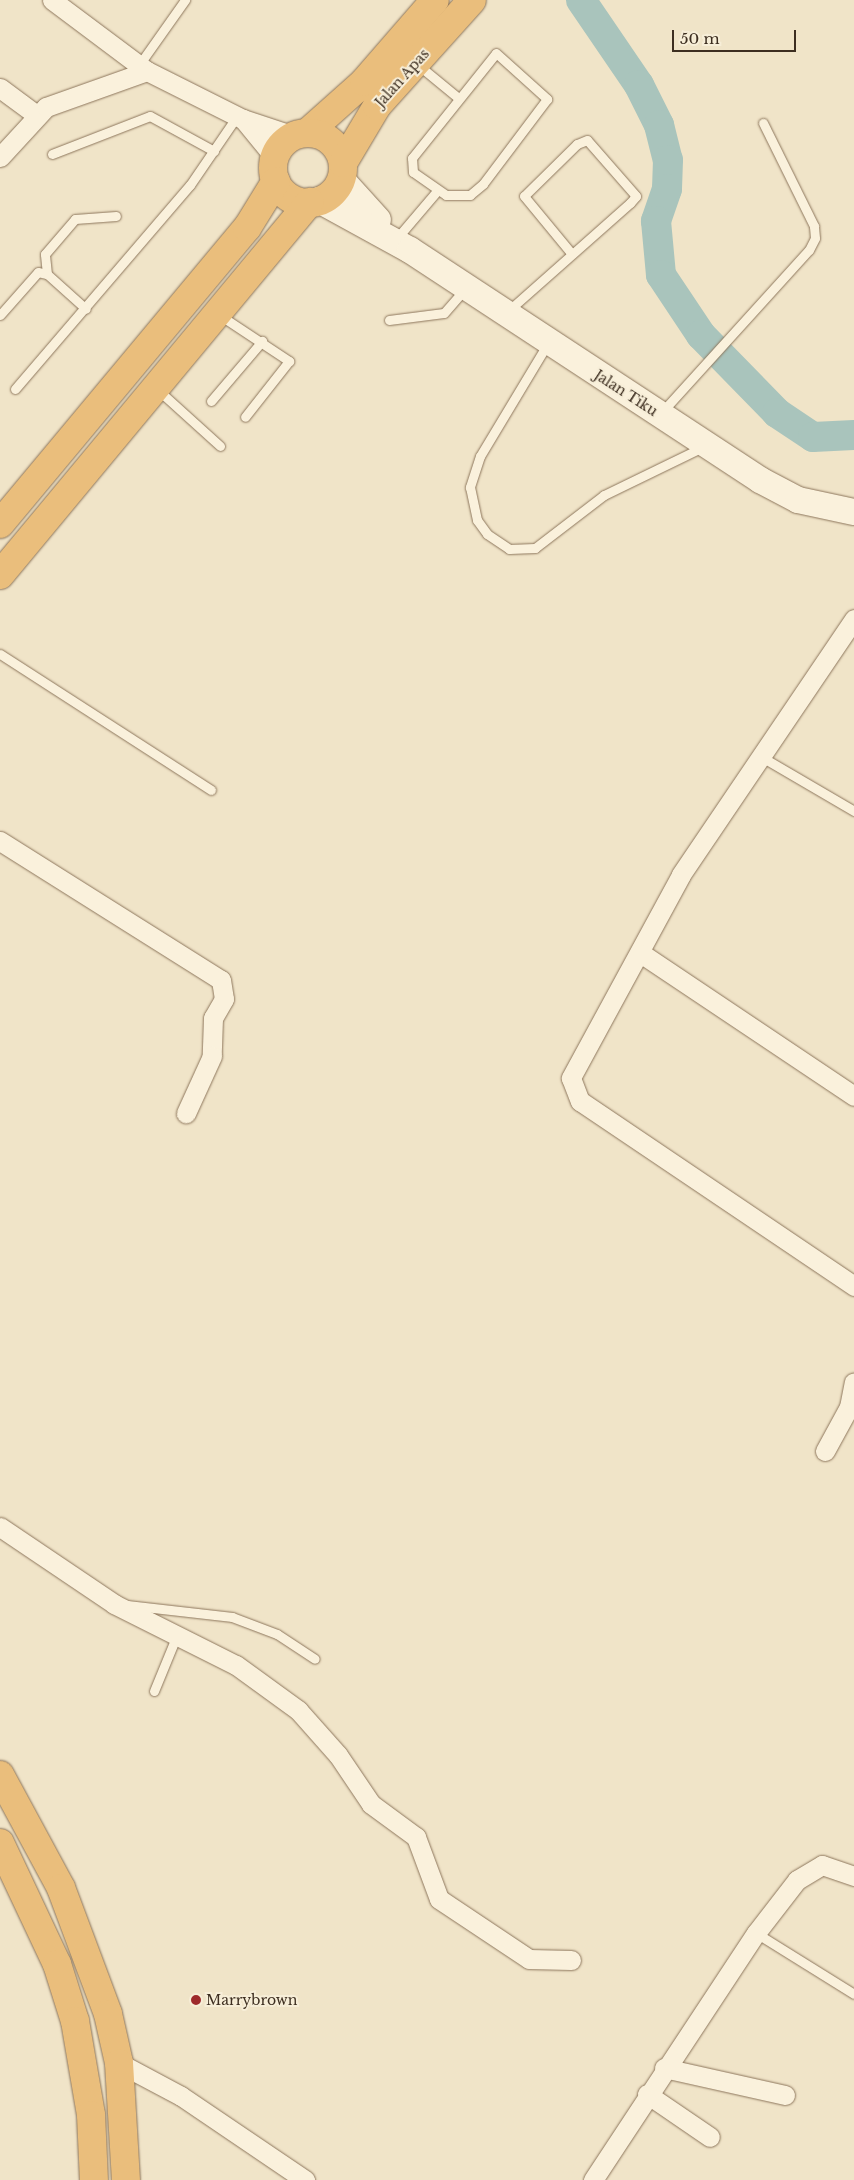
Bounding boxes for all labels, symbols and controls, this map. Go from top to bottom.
scale bar [674,20,798,52]
text: 50 m [680,29,720,48]
street label: Jalan Apas [371,45,433,111]
street label: Jalan Tiku [591,366,661,420]
place label: Marrybrown [206,1992,297,2008]
marker: Marrybrown [190,1994,202,2006]

